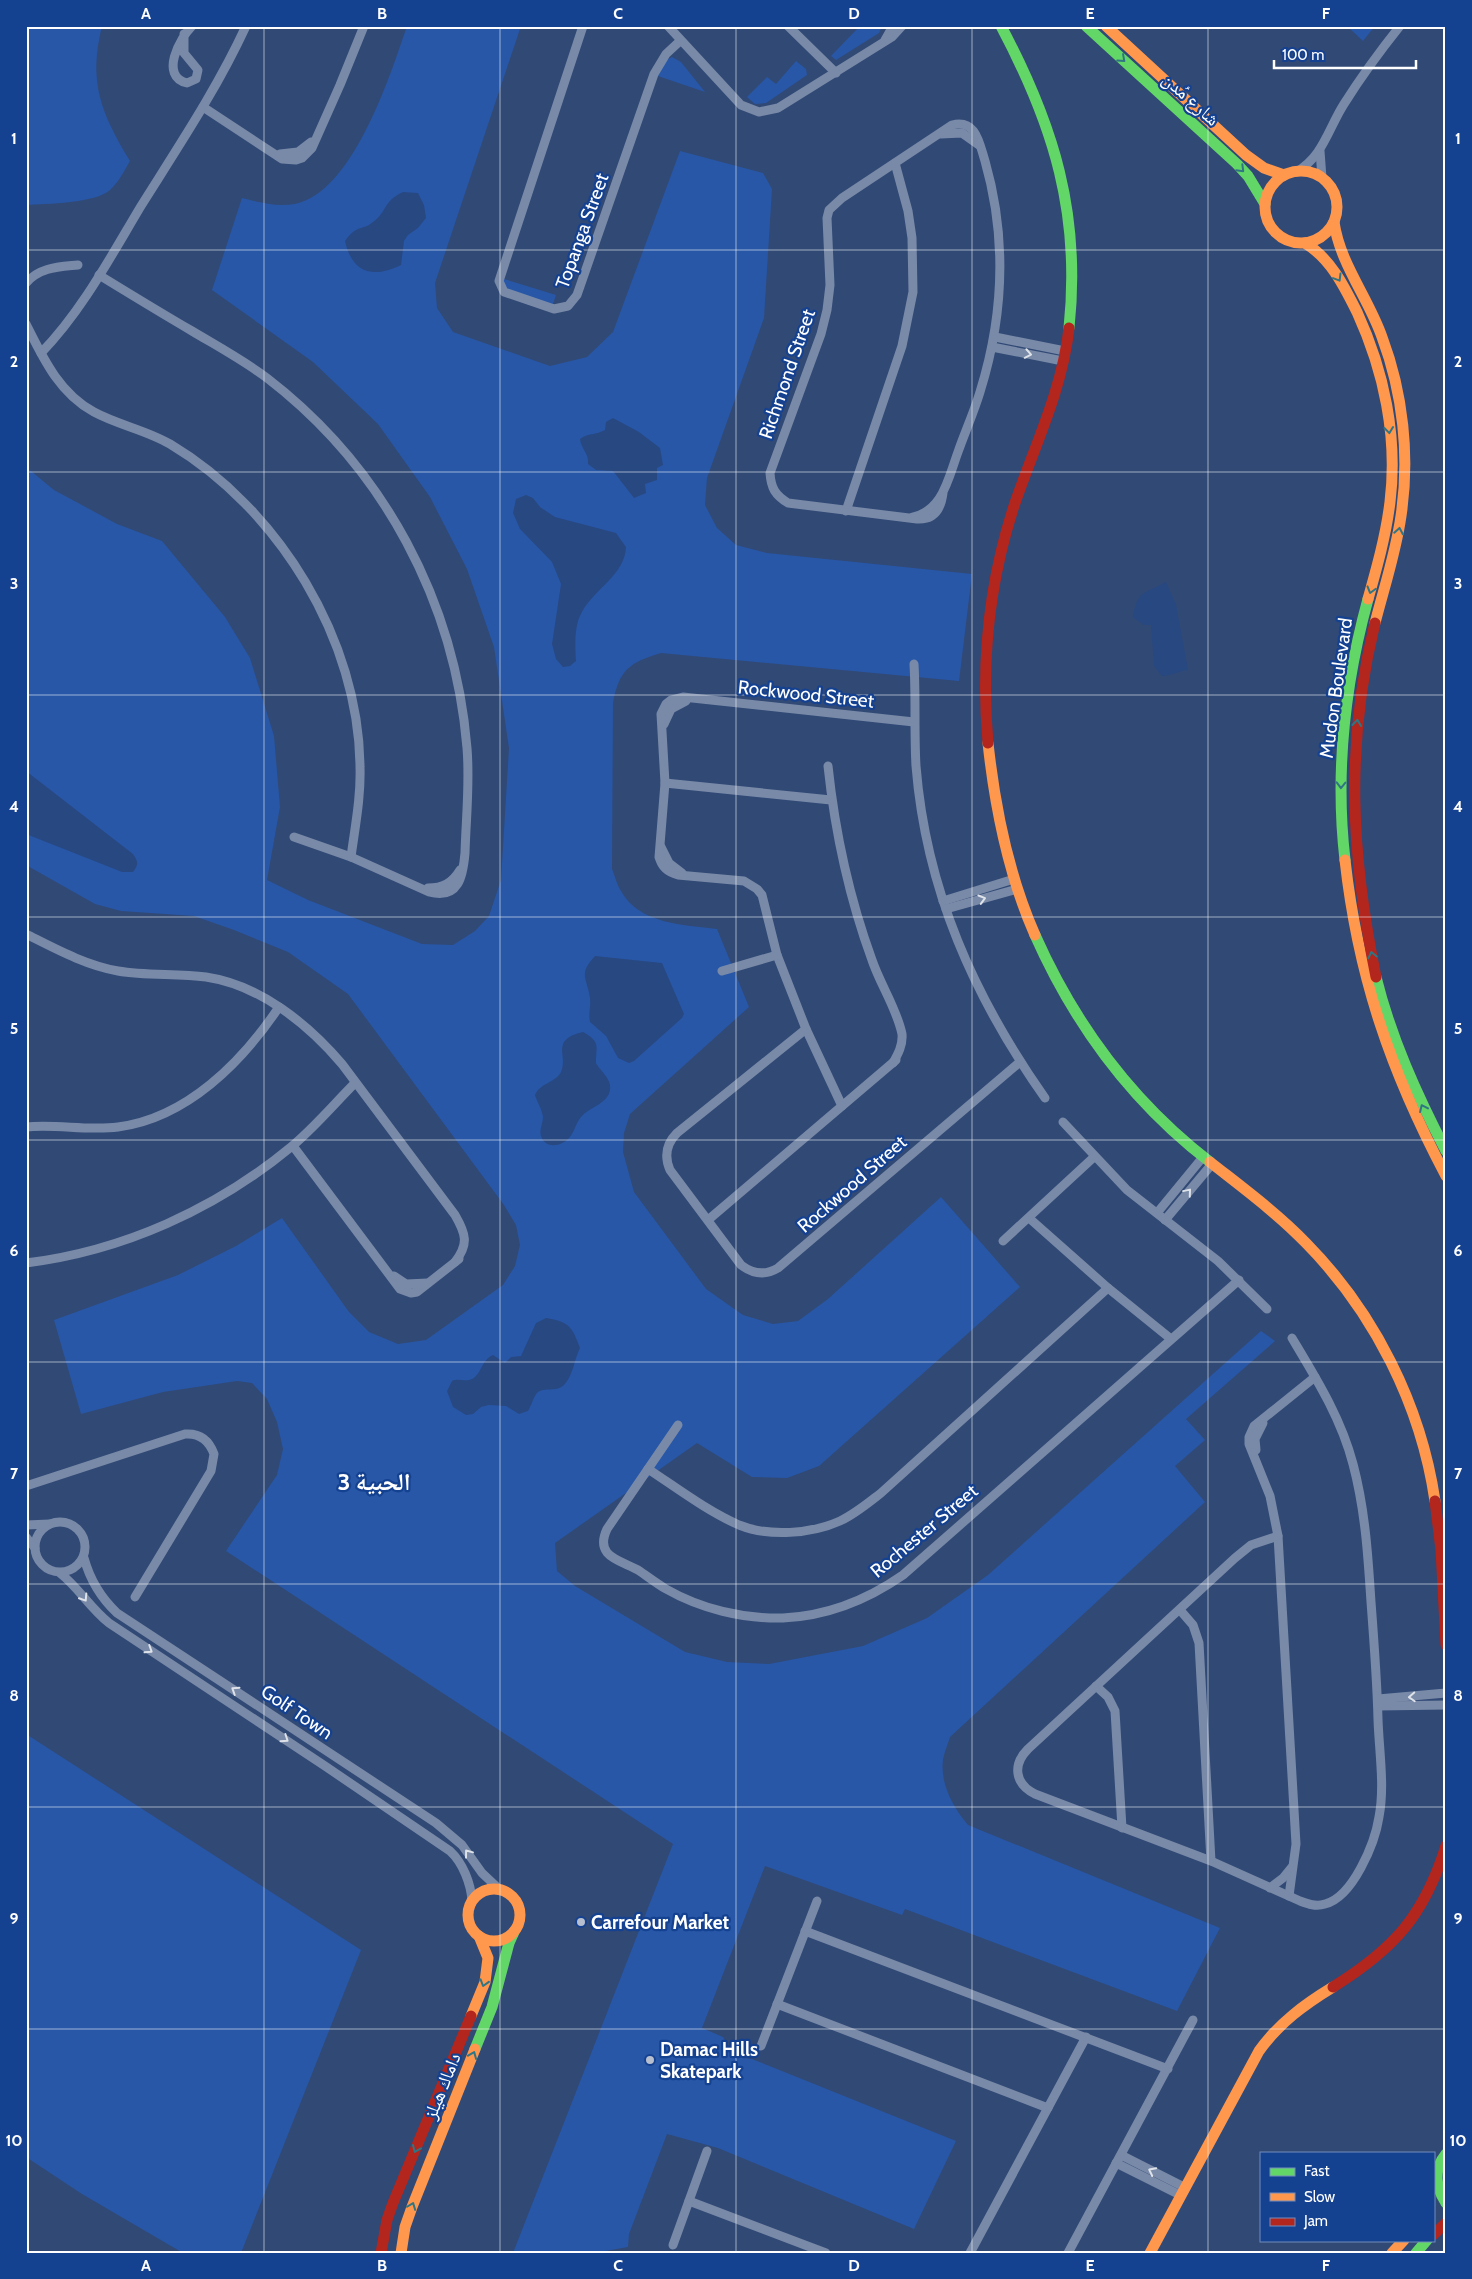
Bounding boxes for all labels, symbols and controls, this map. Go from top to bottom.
text: A [141,4,151,23]
text: B [377,4,387,23]
text: C [613,4,623,23]
text: D [848,4,860,23]
text: E [1085,4,1095,23]
text: F [1322,4,1331,23]
scale bar [1274,38,1417,70]
text: 100 m [1282,46,1324,64]
one-way arrow [1116,53,1125,62]
street label: شارع مُدن [1158,67,1224,131]
text: 1 [11,129,17,148]
text: 1 [1455,129,1461,148]
one-way arrow [1236,163,1245,172]
street label: Topanga Street [550,170,614,292]
one-way arrow [1331,272,1341,281]
street label: Richmond Street [754,306,820,442]
one-way arrow [1023,349,1032,359]
text: 2 [10,352,18,371]
text: 2 [1454,352,1462,371]
one-way arrow [1383,427,1394,435]
one-way arrow [1393,526,1403,535]
text: 3 [10,574,18,593]
text: 3 [1454,574,1462,593]
one-way arrow [1366,586,1376,594]
street label: Mudon Boulevard [1315,616,1357,760]
street label: Rockwood Street [737,675,876,713]
one-way arrow [1351,719,1362,727]
one-way arrow [1336,781,1347,789]
text: 4 [9,797,19,816]
text: 4 [1453,797,1463,816]
one-way arrow [977,894,986,905]
one-way arrow [1367,950,1377,959]
text: 5 [10,1019,18,1038]
text: 5 [1454,1019,1462,1038]
one-way arrow [1419,1104,1430,1113]
street label: Rockwood Street [793,1130,912,1238]
one-way arrow [1183,1189,1191,1198]
text: 6 [10,1241,19,1260]
text: 6 [1454,1241,1463,1260]
text: 7 [10,1464,19,1483]
text: 7 [1454,1464,1463,1483]
district label: الحبية 3 [338,1467,410,1496]
street label: Rochester Street [866,1479,983,1583]
one-way arrow [78,1593,88,1602]
one-way arrow [144,1644,153,1653]
street label: Golf Town [257,1680,337,1744]
text: 8 [9,1686,19,1705]
text: 8 [1453,1686,1463,1705]
one-way arrow [231,1687,240,1696]
one-way arrow [1407,1691,1415,1702]
one-way arrow [279,1733,289,1742]
one-way arrow [465,1849,474,1859]
text: 9 [10,1909,19,1928]
text: 9 [1454,1909,1463,1928]
place label: Carrefour Market [591,1911,729,1934]
marker: Carrefour Market [575,1916,587,1928]
one-way arrow [480,1978,490,1986]
place label: Damac Hills Skatepark [660,2038,758,2083]
street label: داماك هيلز [418,2049,466,2123]
one-way arrow [467,2051,477,2060]
marker: Damac Hills Skatepark [644,2054,656,2066]
text: 10 [5,2131,23,2150]
text: 10 [1449,2131,1467,2150]
one-way arrow [411,2144,422,2153]
legend [1260,2152,1434,2242]
text: Fast [1304,2162,1329,2180]
one-way arrow [1149,2167,1158,2177]
text: Slow [1304,2188,1335,2206]
one-way arrow [407,2202,417,2210]
text: Jam [1303,2212,1328,2230]
text: A [141,2256,151,2275]
text: B [377,2256,387,2275]
text: C [613,2256,623,2275]
text: D [848,2256,860,2275]
text: E [1085,2256,1095,2275]
text: F [1322,2256,1331,2275]

